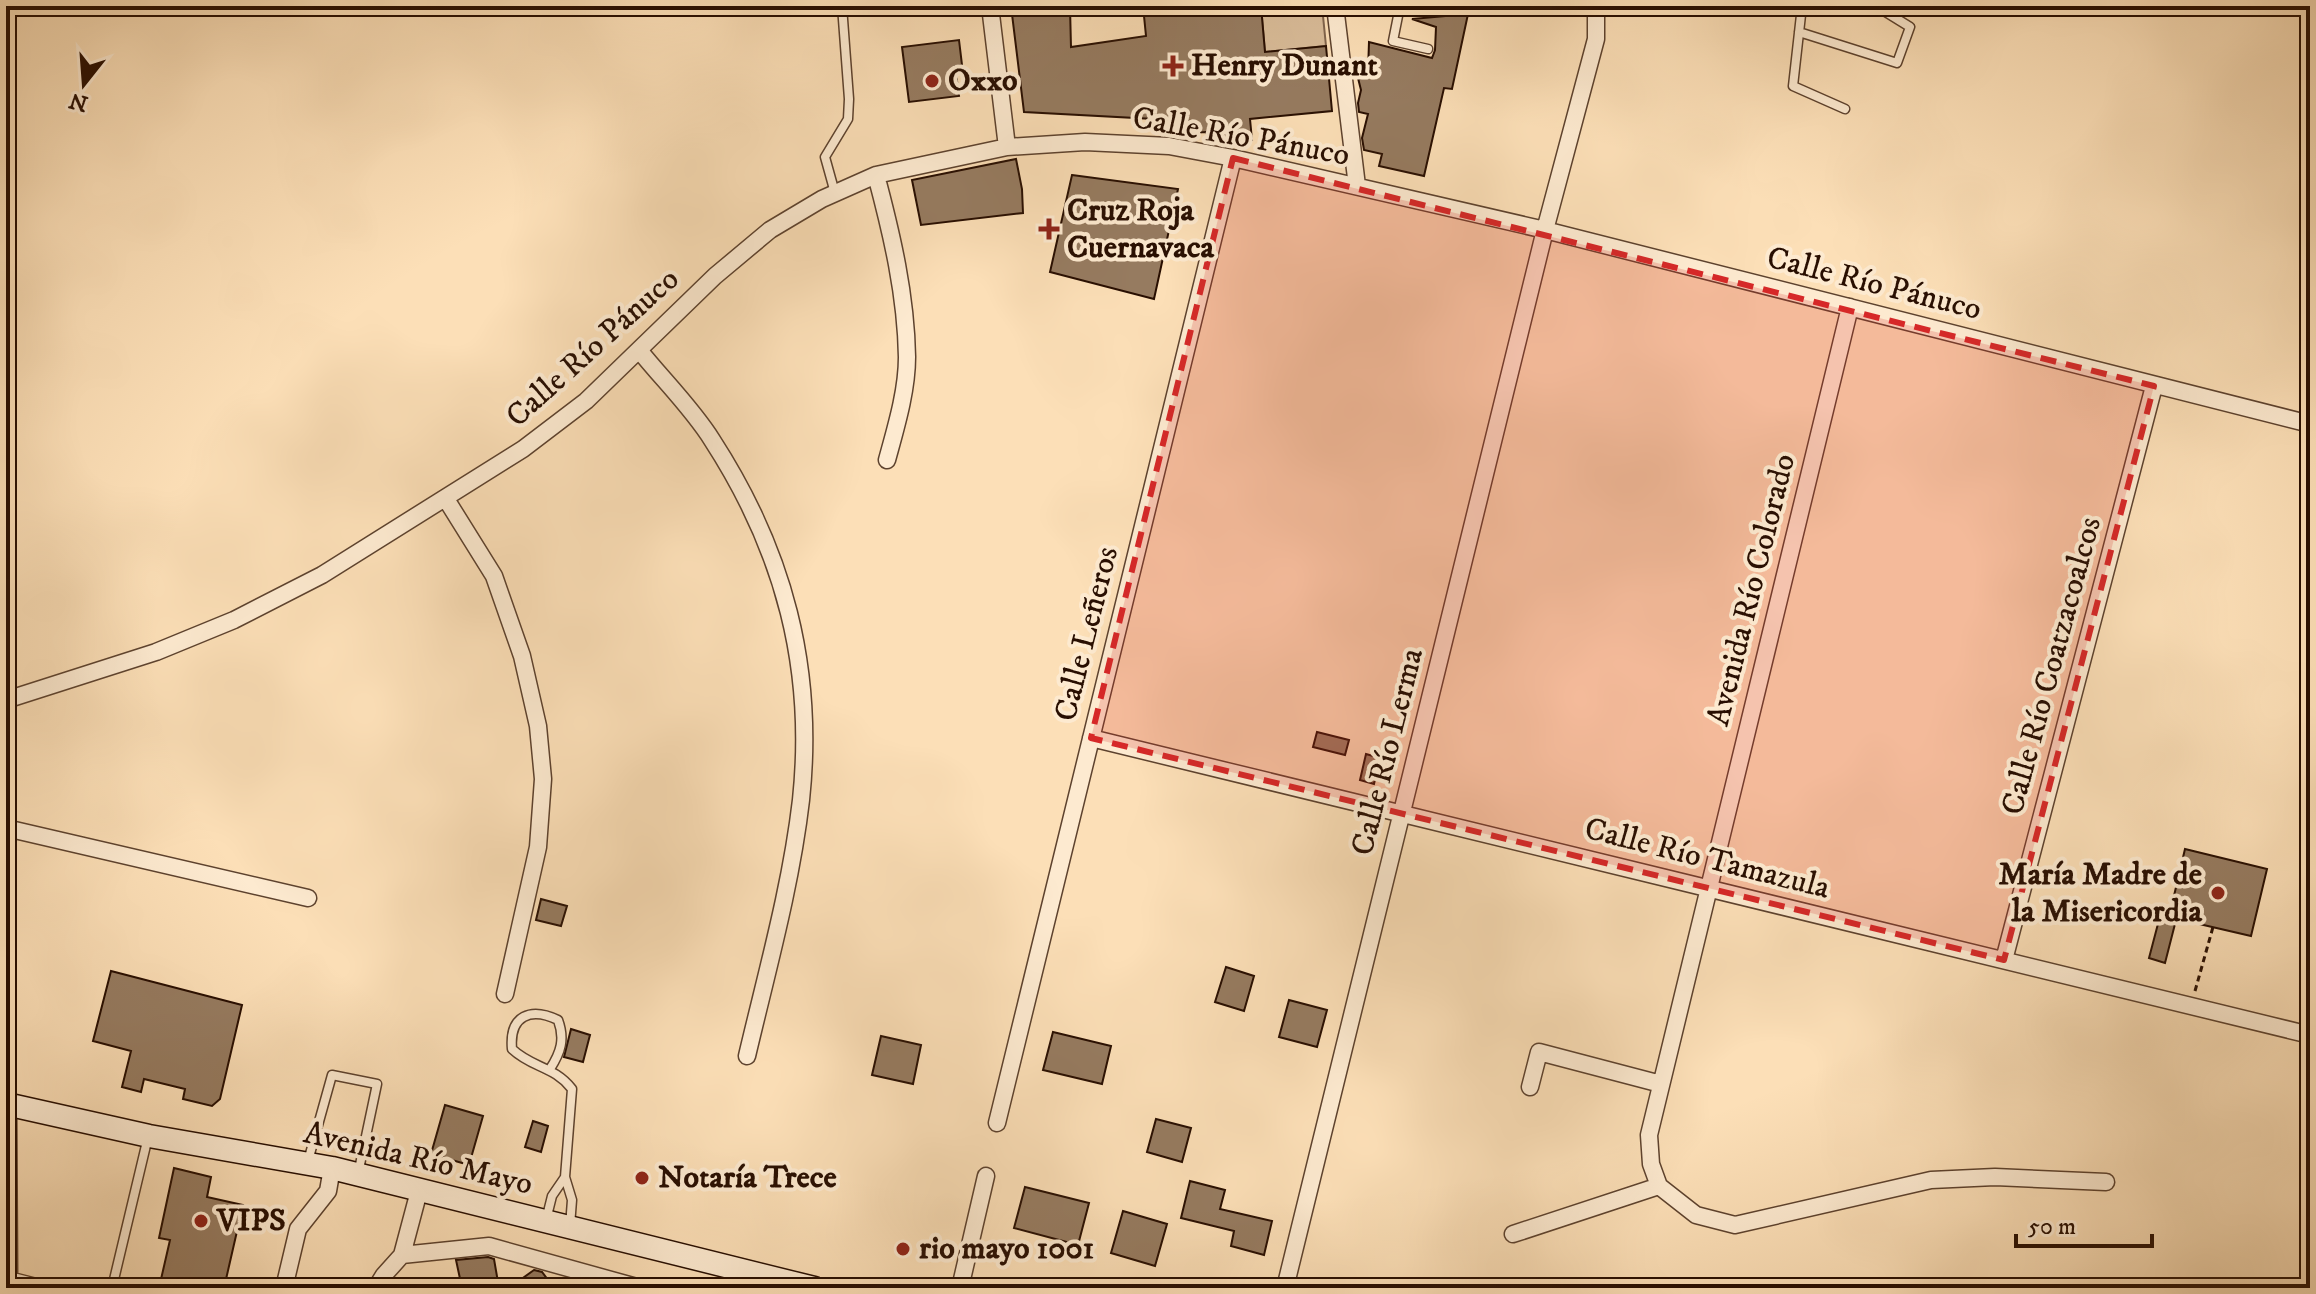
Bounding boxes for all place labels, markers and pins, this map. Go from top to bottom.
place label: Henry Dunant [1191,46,1378,86]
marker: Henry Dunant [1162,55,1184,77]
place label: Oxxo [948,61,1018,101]
marker: Oxxo [923,72,941,90]
place label: Cruz Roja Cuernavaca [1067,191,1215,268]
marker: Cruz Roja Cuernavaca [1038,218,1060,240]
place label: María Madre de la Misericordia [1999,855,2202,932]
marker: María Madre de la Misericordia [2209,884,2227,902]
place label: Notaría Trece [658,1158,837,1198]
marker: Notaría Trece [633,1169,651,1187]
place label: VIPS [215,1201,286,1241]
marker: VIPS [192,1212,210,1230]
place label: rio mayo 1001 [919,1229,1094,1269]
marker: rio mayo 1001 [894,1240,912,1258]

